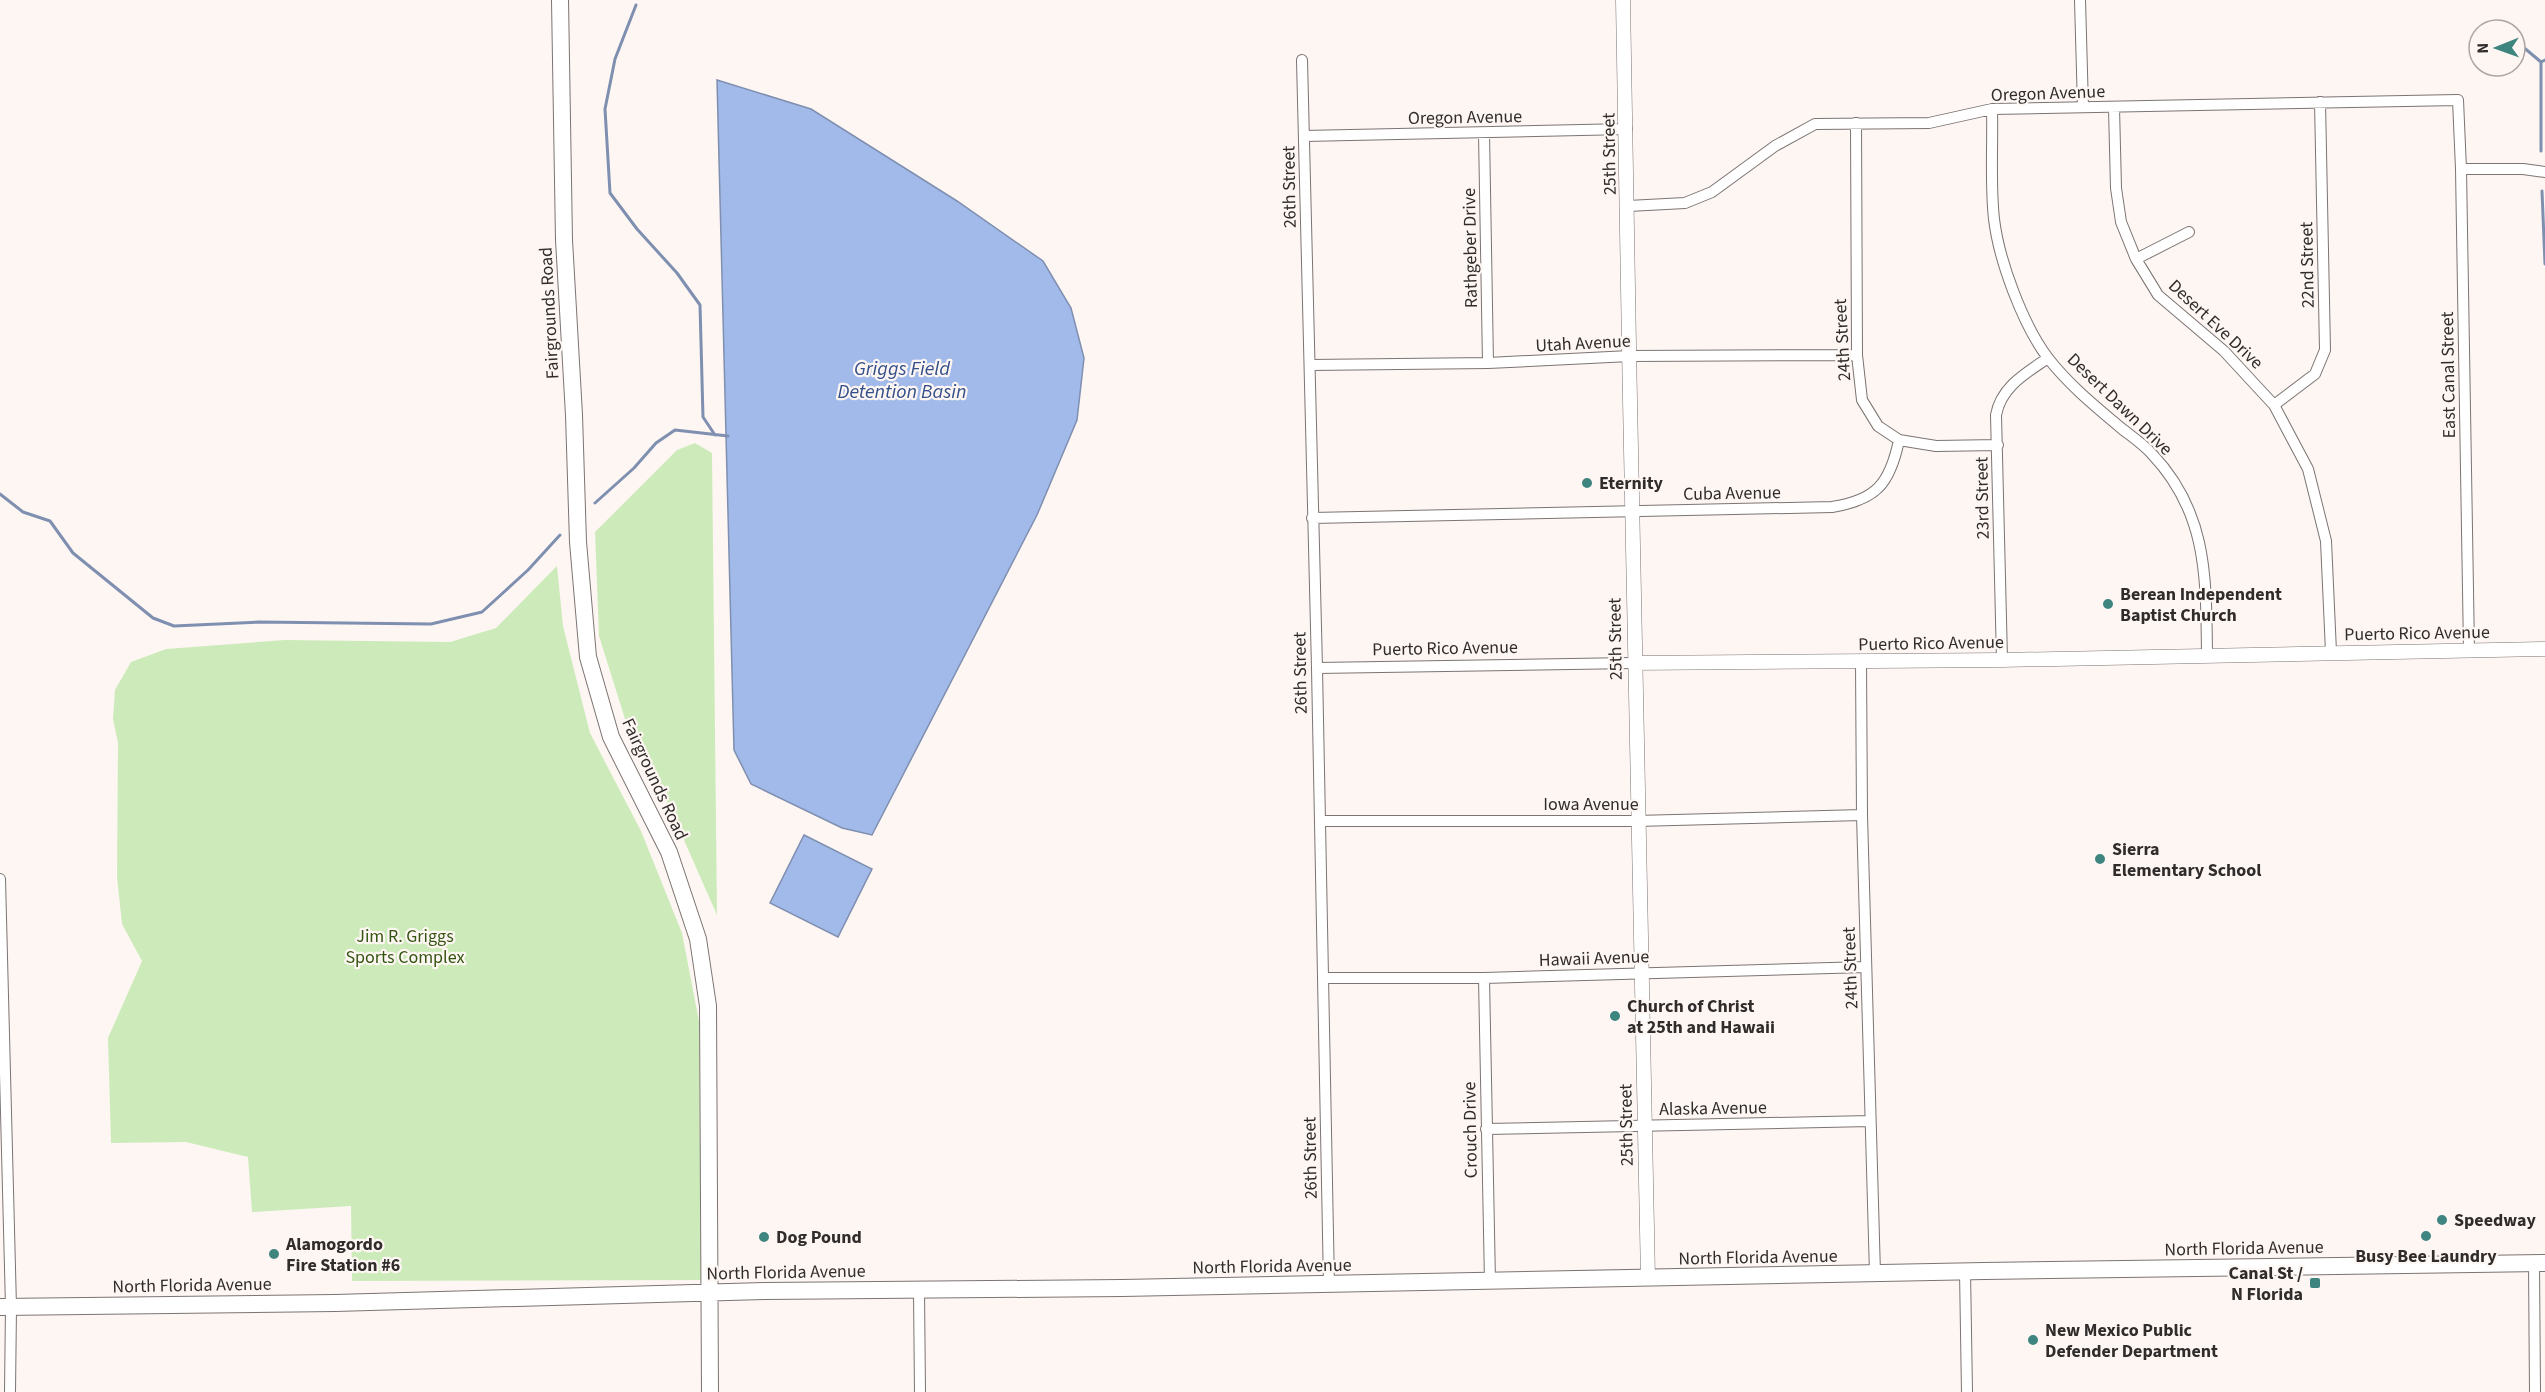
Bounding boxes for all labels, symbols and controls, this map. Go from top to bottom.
north arrow [2467,18,2527,78]
text: N [2472,43,2494,54]
street label: Oregon Avenue [1990,79,2106,108]
street label: Oregon Avenue [1408,104,1522,131]
street label: 25th Street [1596,113,1623,195]
street label: 26th Street [1276,146,1303,228]
street label: Rathgeber Drive [1457,188,1484,308]
street label: 22nd Street [2294,222,2321,308]
street label: Fairgrounds Road [534,246,565,380]
street label: Desert Eve Drive [2163,274,2269,375]
street label: 24th Street [1828,298,1857,382]
street label: East Canal Street [2435,311,2462,439]
street label: Utah Avenue [1535,329,1631,358]
street label: Desert Dawn Drive [2061,347,2178,461]
water label: Griggs Field Detention Basin [838,355,966,406]
street label: 23rd Street [1969,456,1996,540]
place label: Eternity [1599,471,1664,496]
marker: Eternity [1580,476,1594,490]
street label: Cuba Avenue [1683,480,1781,507]
place label: Berean Independent Baptist Church [2120,582,2282,628]
marker: Berean Independent Baptist Church [2101,597,2115,611]
street label: 25th Street [1602,598,1629,680]
street label: Puerto Rico Avenue [2344,620,2490,647]
street label: Puerto Rico Avenue [1858,630,2004,657]
street label: 26th Street [1287,632,1314,714]
street label: Puerto Rico Avenue [1372,635,1518,662]
street label: Fairgrounds Road [615,714,694,844]
street label: Iowa Avenue [1543,792,1639,817]
place label: Sierra Elementary School [2112,837,2262,883]
marker: Sierra Elementary School [2093,852,2107,866]
park label: Jim R. Griggs Sports Complex [345,924,465,970]
street label: 24th Street [1837,926,1864,1010]
street label: Hawaii Avenue [1538,944,1650,973]
place label: Church of Christ at 25th and Hawaii [1627,994,1775,1040]
marker: Church of Christ at 25th and Hawaii [1608,1009,1622,1023]
street label: Crouch Drive [1457,1081,1484,1178]
street label: 25th Street [1613,1084,1640,1166]
street label: Alaska Avenue [1659,1095,1767,1122]
street label: 26th Street [1297,1117,1324,1199]
place label: Speedway [2454,1208,2537,1233]
marker: Speedway [2435,1213,2449,1227]
place label: Dog Pound [776,1225,862,1250]
marker: Busy Bee Laundry [2419,1229,2433,1243]
marker: Dog Pound [757,1230,771,1244]
place label: Alamogordo Fire Station #6 [285,1232,400,1278]
street label: North Florida Avenue [2164,1235,2324,1262]
street label: North Florida Avenue [1678,1244,1838,1271]
place label: Busy Bee Laundry [2355,1244,2497,1269]
marker: Alamogordo Fire Station #6 [267,1247,281,1261]
street label: North Florida Avenue [1192,1253,1352,1280]
street label: North Florida Avenue [706,1259,866,1286]
place label: Canal St / N Florida [2228,1261,2303,1307]
street label: North Florida Avenue [112,1272,272,1299]
marker: Canal St / N Florida [2308,1276,2322,1290]
place label: New Mexico Public Defender Department [2045,1318,2218,1364]
marker: New Mexico Public Defender Department [2026,1333,2040,1347]

